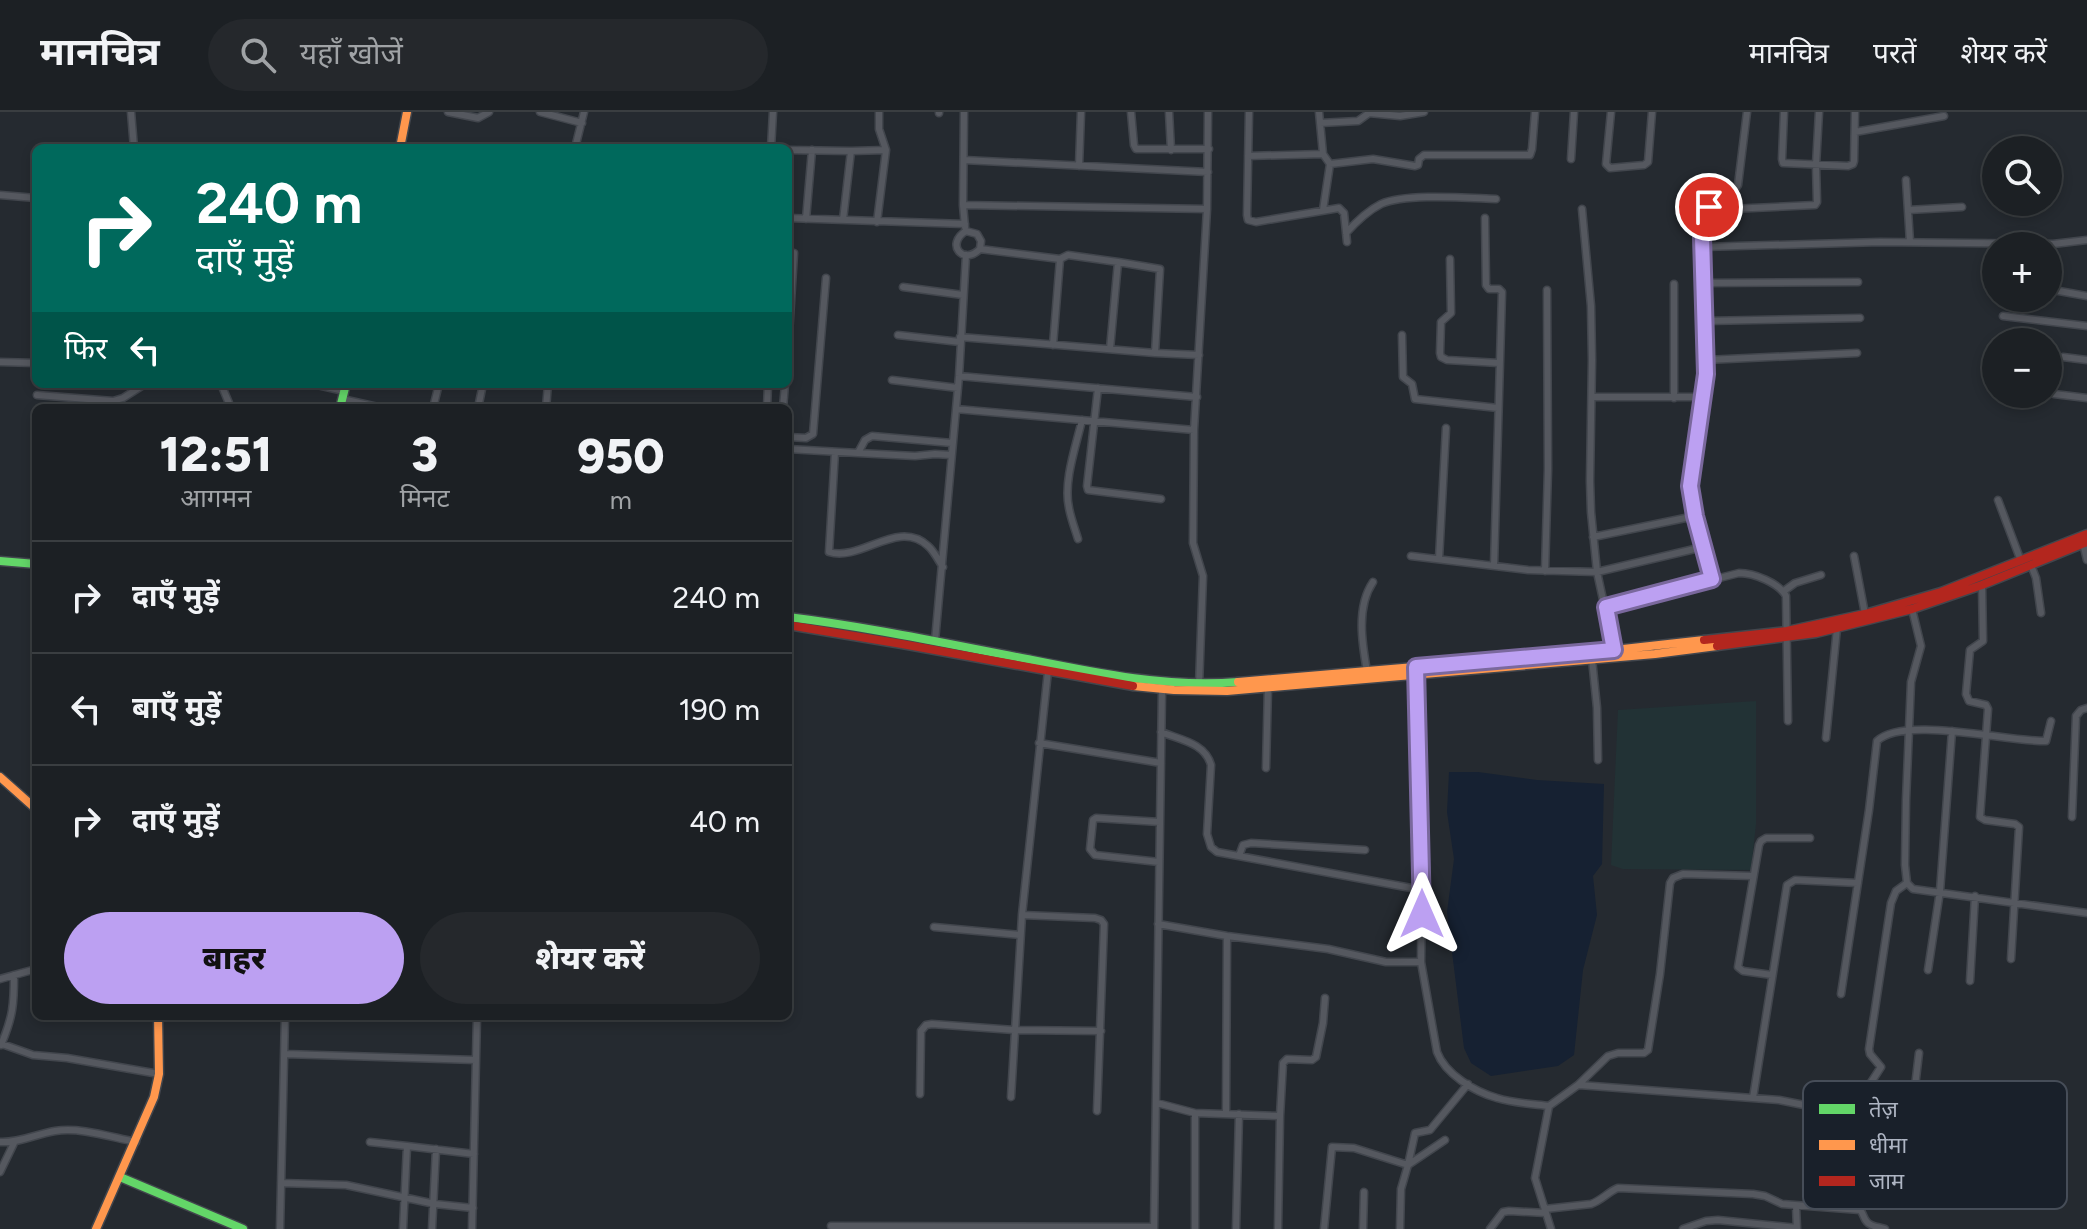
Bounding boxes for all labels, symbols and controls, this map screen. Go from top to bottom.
search box [208,19,768,91]
text: मानचित्र [40,29,160,75]
icon: search [236,33,280,77]
text: यहाँ खोजें [300,35,403,72]
text: मानचित्र [1749,36,1829,70]
text: परतें [1873,36,1916,70]
text: शेयर करें [1960,36,2047,70]
map controls [1982,136,2062,408]
button: search [1982,136,2062,216]
text: 240 m [196,170,362,237]
pin [1675,173,1743,241]
icon: right [64,176,168,280]
icon: arrive [1687,185,1731,229]
button: + [1982,232,2062,312]
text: दाएँ मुड़ें [196,238,294,281]
icon: left [123,328,167,372]
button: − [1982,328,2062,408]
text: फिर [64,330,107,367]
text: 12:51 [159,425,272,483]
text: 3 [411,425,438,483]
text: 950 [577,427,664,485]
text: आगमन [180,482,251,514]
text: मिनट [400,482,450,514]
text: m [610,484,632,516]
icon: right [64,575,108,619]
text: दाएँ मुड़ें [132,577,220,614]
text: 240 m [672,579,760,616]
icon: left [64,687,108,731]
text: बाएँ मुड़ें [132,689,221,726]
text: 190 m [678,691,760,728]
icon: right [64,799,108,843]
text: दाएँ मुड़ें [132,801,220,838]
text: 40 m [689,803,760,840]
position arrow [1380,872,1464,956]
button: बाहर [64,912,404,1004]
button: शेयर करें [420,912,760,1004]
legend [1803,1081,2067,1209]
text: तेज़ [1869,1096,1899,1123]
text: धीमा [1869,1132,1907,1159]
text: जाम [1869,1168,1905,1195]

